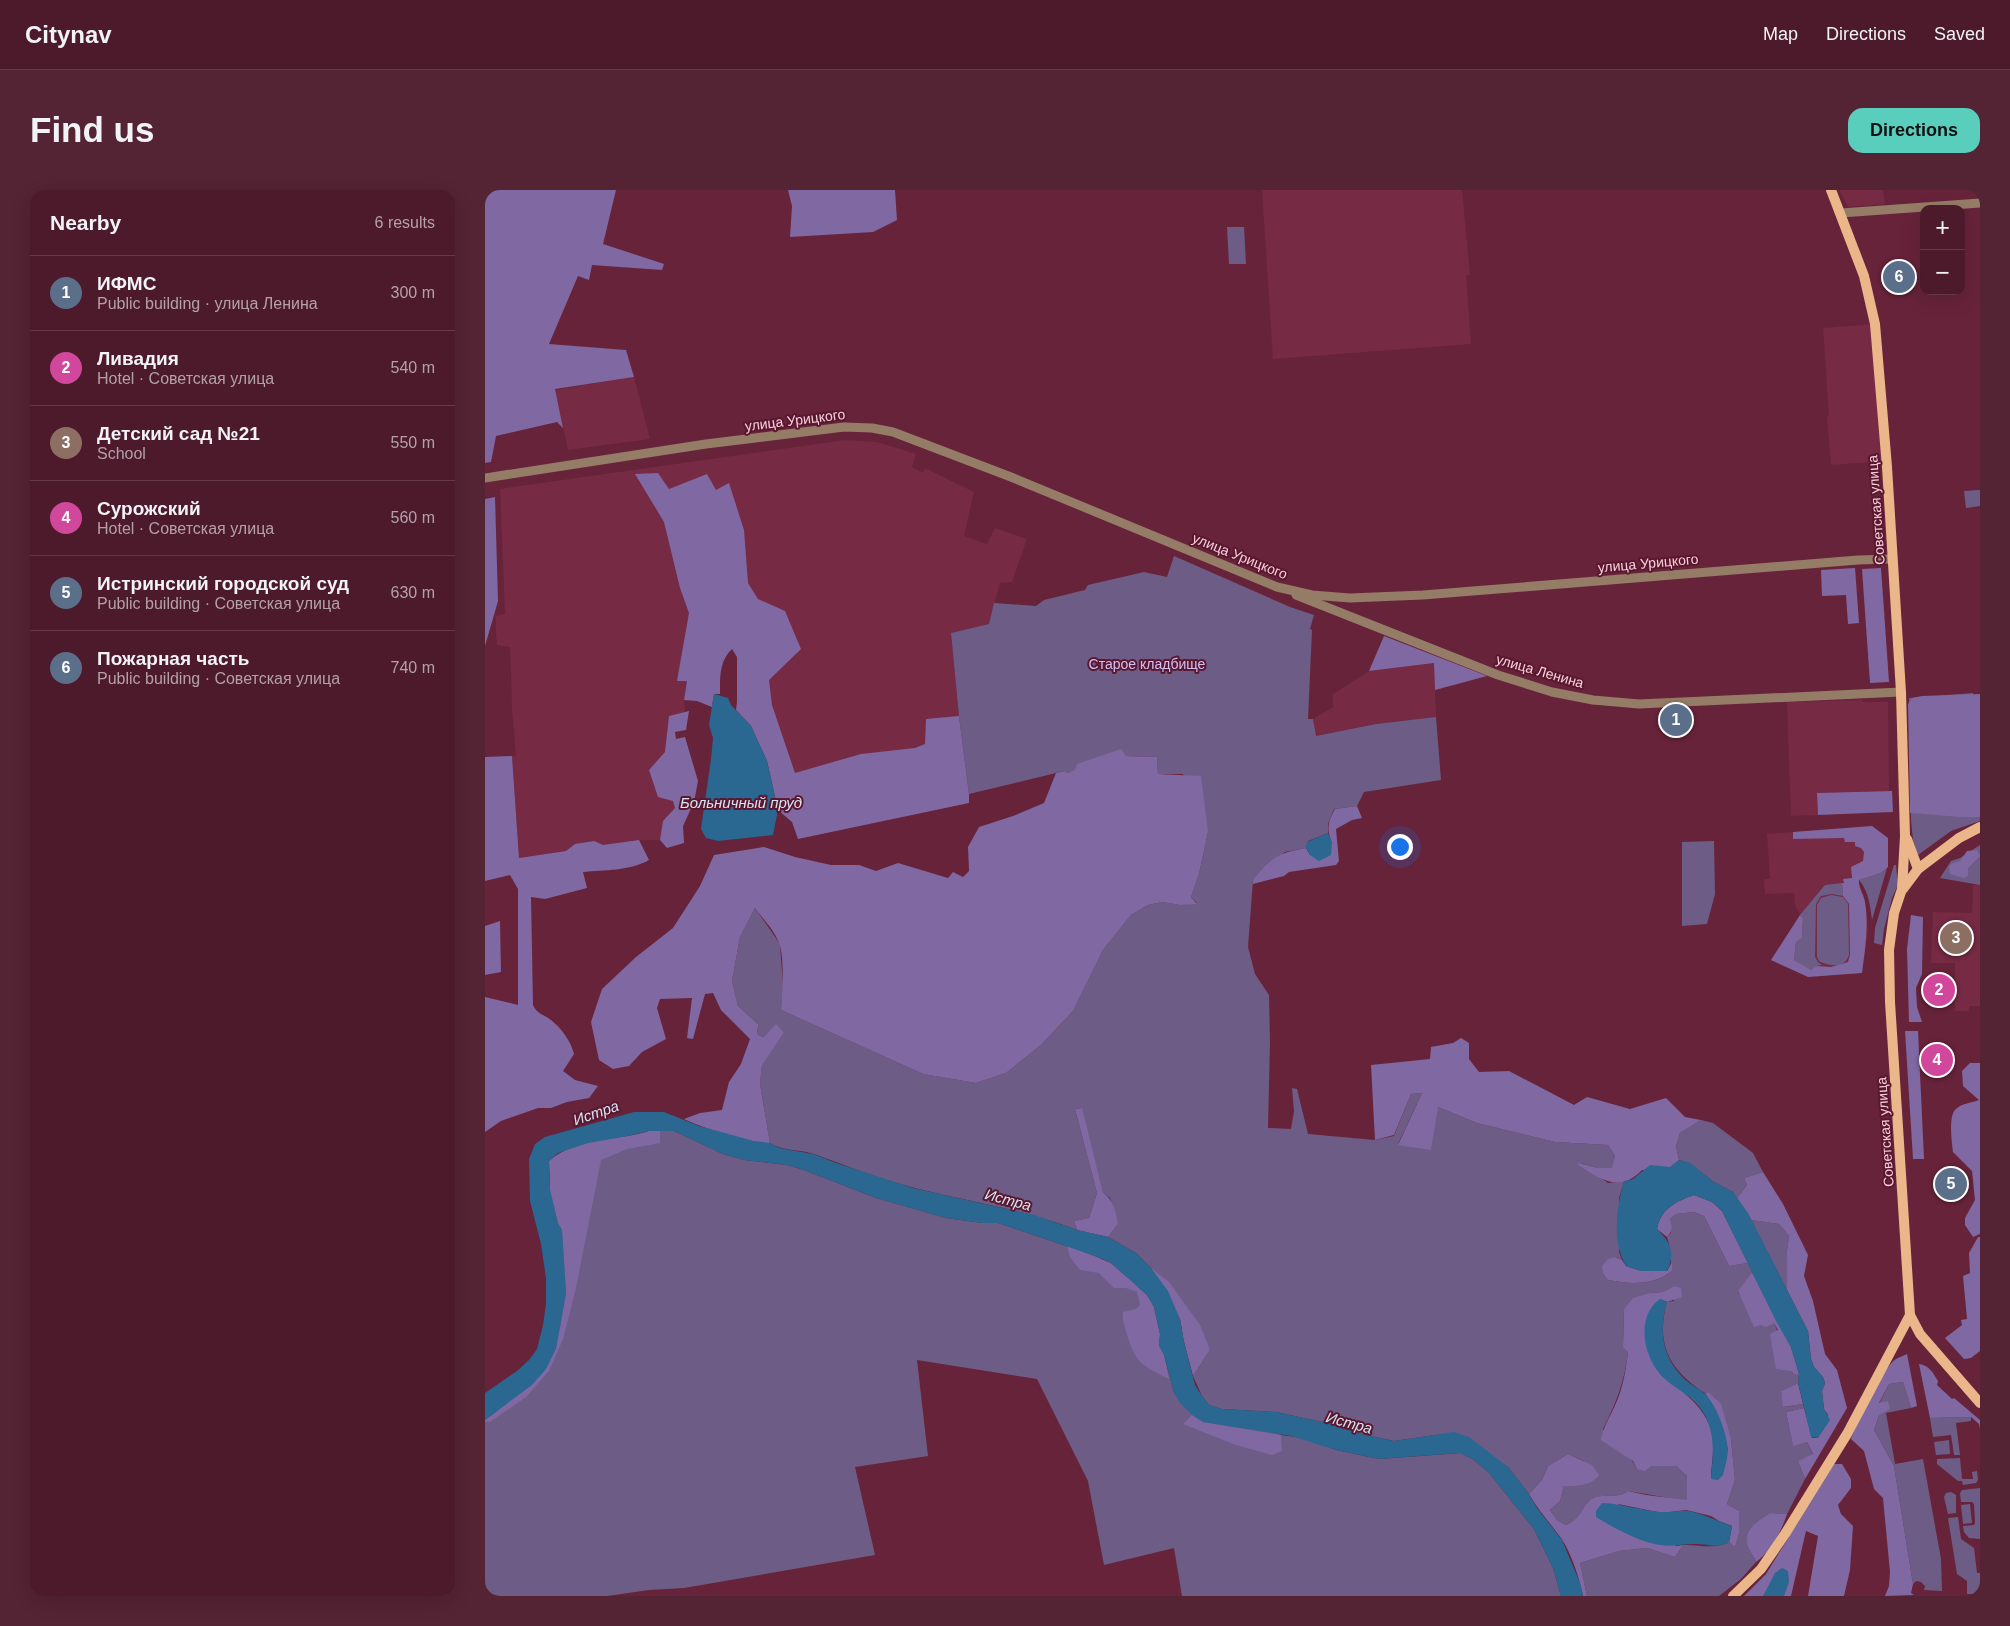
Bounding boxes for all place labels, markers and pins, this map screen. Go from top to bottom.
pin: 6 [1883,258,1915,296]
pin: 1 [1660,701,1692,739]
pin: 3 [1940,919,1972,957]
pin: 2 [1923,971,1955,1009]
pin: 4 [1921,1041,1953,1079]
pin: 5 [1935,1165,1967,1203]

